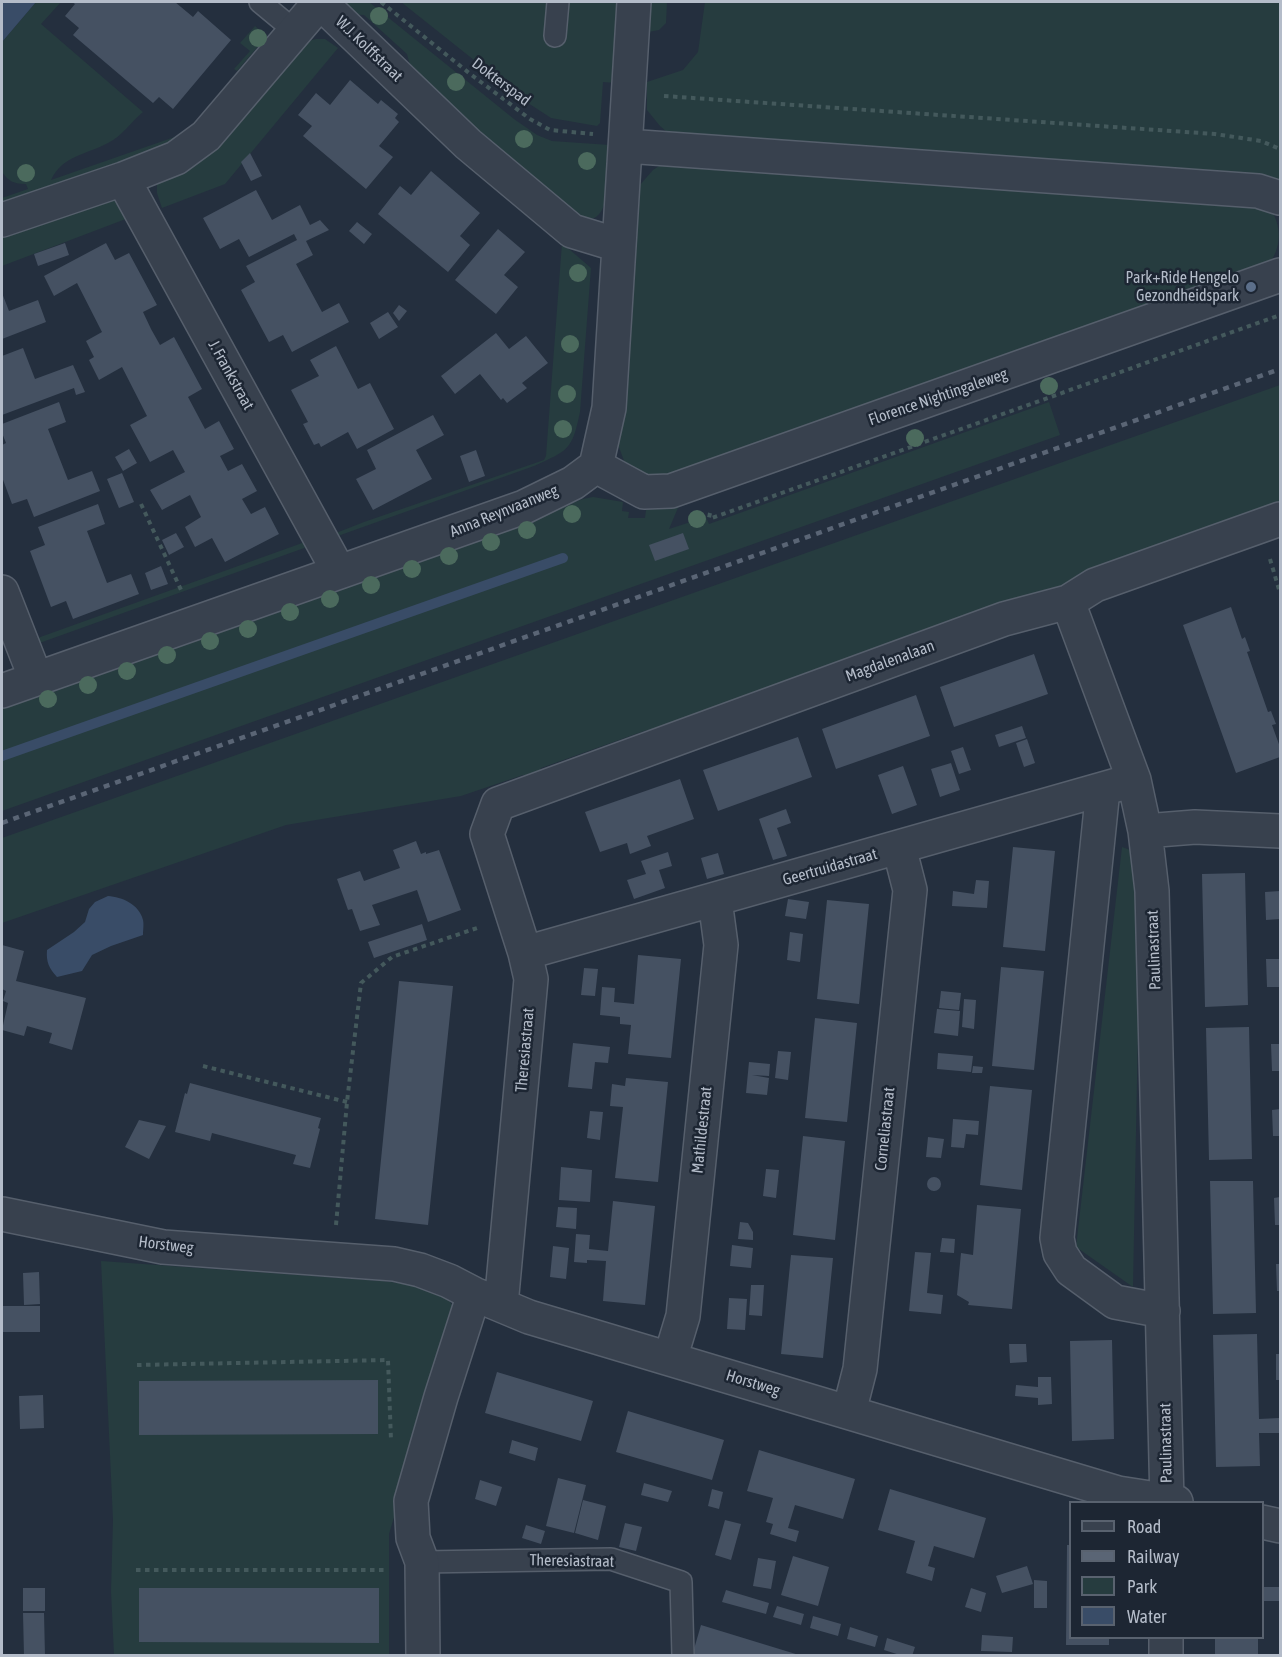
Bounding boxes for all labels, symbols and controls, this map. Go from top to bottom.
street label: W.J. Kolffstraat [331,12,407,86]
street label: Dokterspad [468,54,534,110]
place label: Park+Ride Hengelo Gezondheidspark [1125,268,1239,306]
marker: Park+Ride Hengelo Gezondheidspark [1244,280,1258,294]
street label: J. Frankstraat [204,337,258,413]
street label: Florence Nightingaleweg [866,364,1010,430]
street label: Anna Reynvaanweg [447,481,561,541]
street label: Magdalenalaan [843,636,937,686]
street label: Geertruidastraat [781,844,879,890]
street label: Paulinastraat [1143,910,1165,990]
street label: Theresiastraat [512,1007,538,1093]
street label: Mathildestraat [688,1086,716,1174]
street label: Corneliastraat [871,1086,899,1172]
street label: Horstweg [137,1232,195,1258]
street label: Horstweg [724,1366,782,1400]
street label: Paulinastraat [1156,1403,1176,1483]
legend [1069,1501,1264,1639]
text: Road [1127,1516,1161,1537]
text: Railway [1127,1546,1179,1567]
street label: Theresiastraat [530,1551,614,1571]
text: Park [1127,1576,1157,1597]
text: Water [1127,1606,1166,1627]

